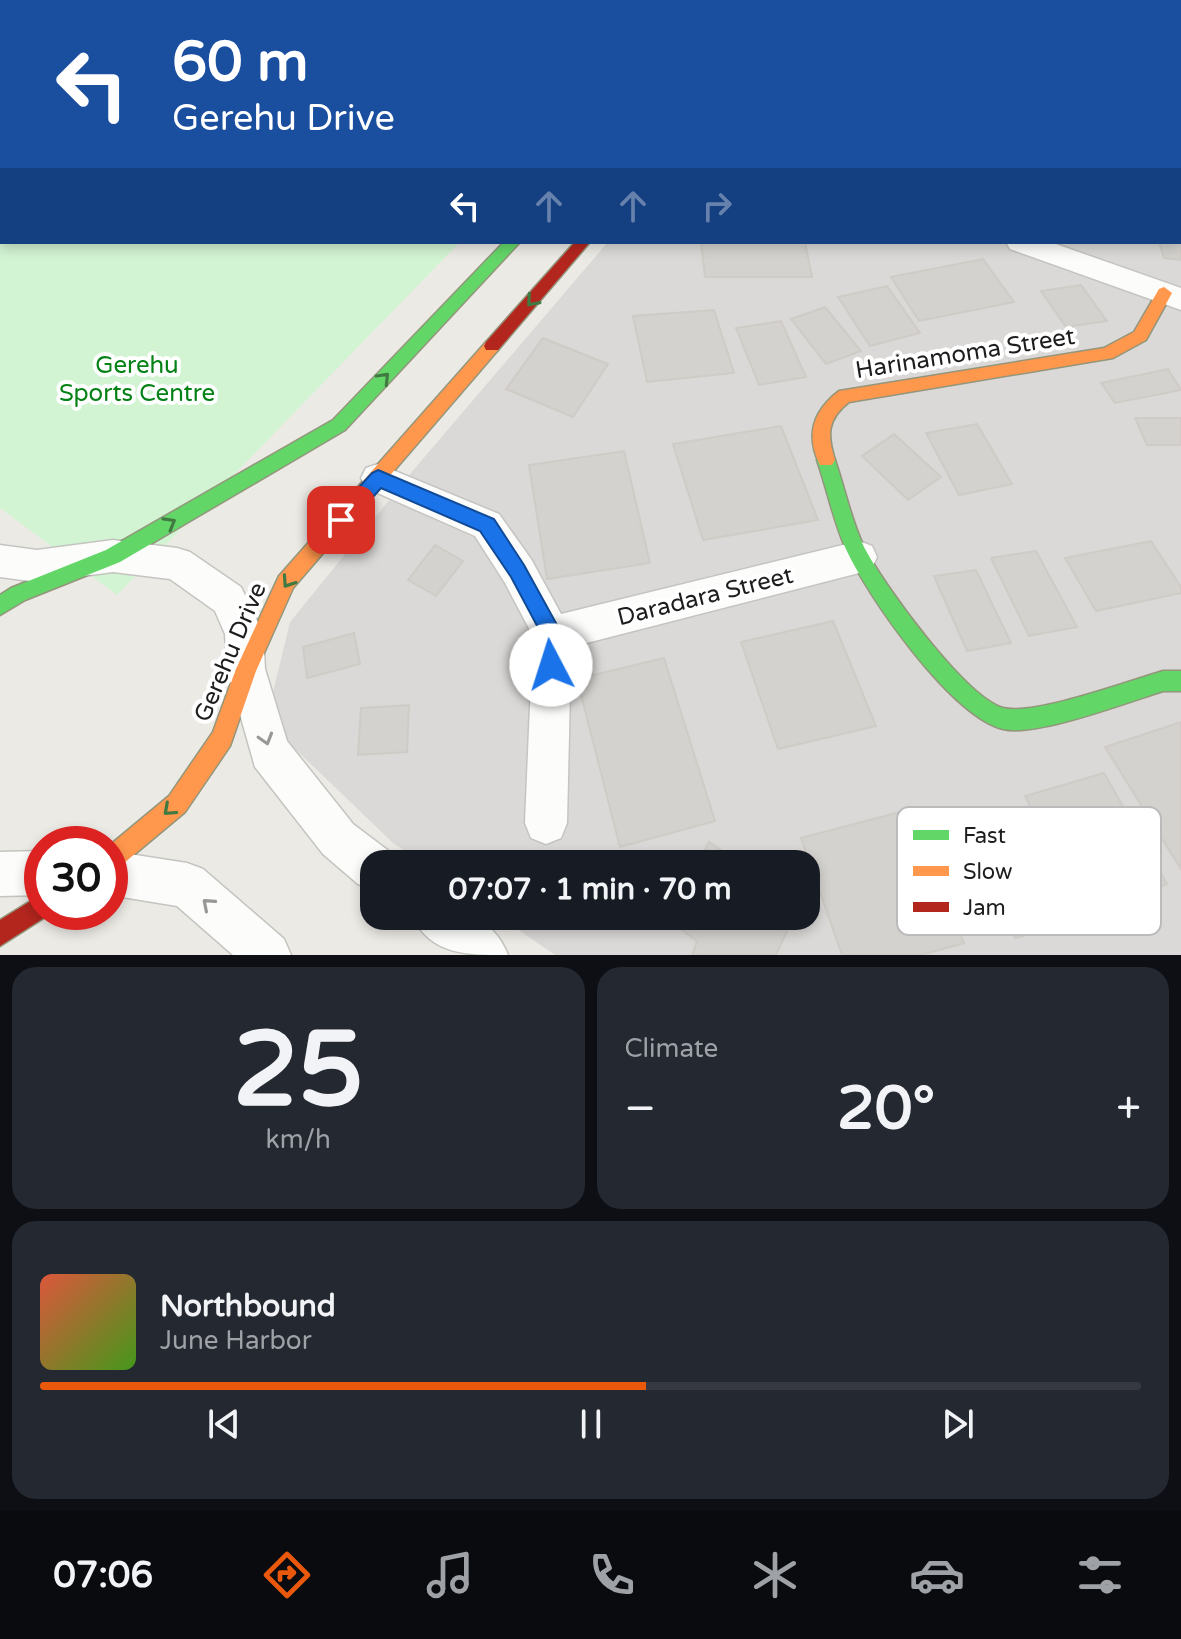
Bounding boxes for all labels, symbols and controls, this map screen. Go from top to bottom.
text: 60 m [172,29,308,96]
icon: left [40,32,144,136]
text: Gerehu Drive [172,97,395,140]
icon: left [443,184,487,228]
icon: ahead [527,184,571,228]
icon: ahead [611,184,655,228]
icon: right [695,184,739,228]
one-way arrow [527,292,542,306]
street label: Harinamoma Street [853,322,1077,385]
park label: Gerehu Sports Centre [59,351,215,408]
one-way arrow [375,373,389,387]
pin [307,486,375,554]
icon: arrive [319,498,363,542]
one-way arrow [162,517,176,533]
street label: Daradara Street [614,561,796,632]
one-way arrow [283,573,298,587]
street label: Gerehu Drive [188,578,273,726]
position arrow [509,623,593,707]
one-way arrow [257,731,273,745]
one-way arrow [163,800,178,814]
legend [897,807,1161,935]
text: Fast [963,823,1006,849]
speed limit sign: 30 [24,826,128,930]
text: Slow [963,859,1013,885]
text: 07:07 · 1 min · 70 m [449,871,731,908]
text: Jam [963,895,1006,921]
one-way arrow [203,899,218,914]
text: 25 [233,1009,364,1134]
text: Climate [625,1033,718,1064]
text: 20° [837,1073,935,1145]
text: − [625,1083,656,1136]
text: + [1116,1083,1141,1136]
text: km/h [266,1124,331,1155]
text: Northbound [160,1288,336,1325]
text: June Harbor [160,1325,312,1356]
icon: previous [202,1402,246,1446]
icon: pause [569,1402,613,1446]
icon: next [936,1402,980,1446]
icon: directions [259,1547,315,1603]
icon: music [422,1547,478,1603]
icon: phone [584,1547,640,1603]
icon: climate [747,1547,803,1603]
icon: car [909,1547,965,1603]
icon: filters [1072,1547,1128,1603]
text: 07:06 [53,1554,153,1597]

